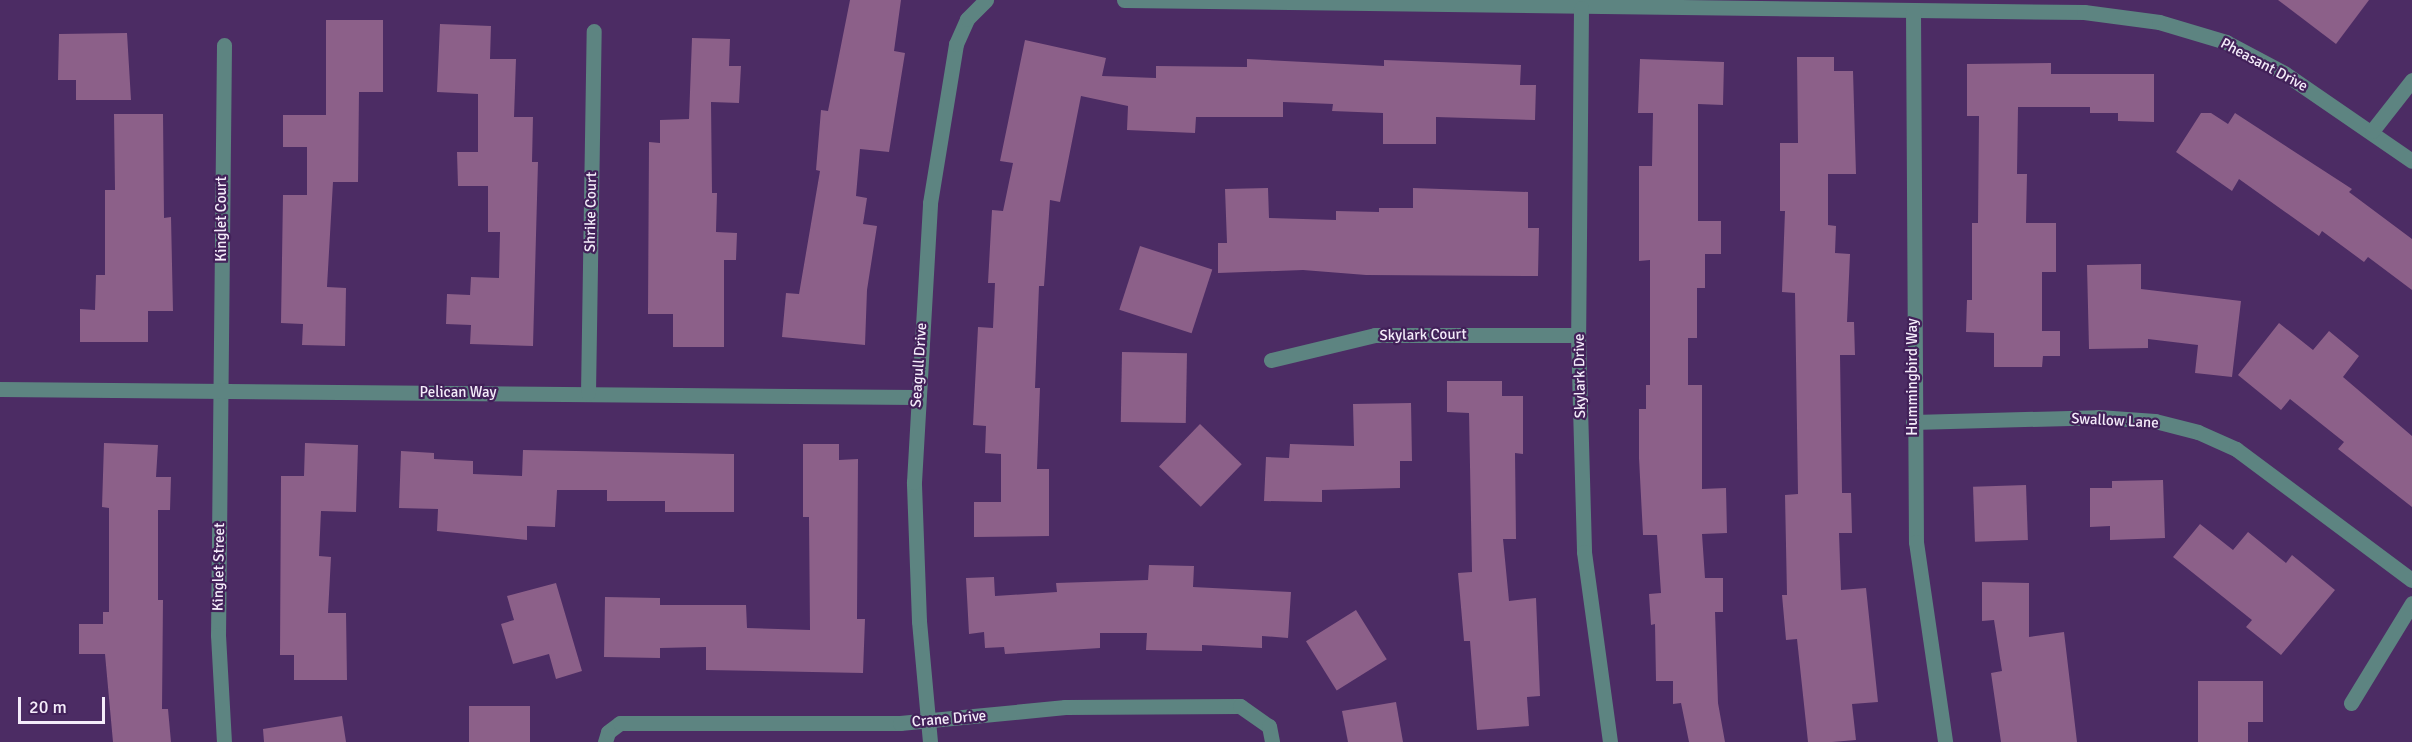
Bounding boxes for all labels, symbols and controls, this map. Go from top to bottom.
street label: Pheasant Drive [2217,34,2311,96]
street label: Shrike Court [581,172,601,252]
street label: Kinglet Court [213,176,231,262]
street label: Hummingbird Way [1904,318,1922,436]
street label: Seagull Drive [907,322,931,408]
street label: Skylark Court [1379,325,1467,345]
street label: Skylark Drive [1570,333,1590,419]
street label: Pelican Way [420,384,496,402]
street label: Swallow Lane [2071,410,2159,432]
street label: Kinglet Street [209,523,229,611]
scale bar [21,685,108,723]
text: 20 m [29,696,67,718]
street label: Crane Drive [911,707,987,731]

